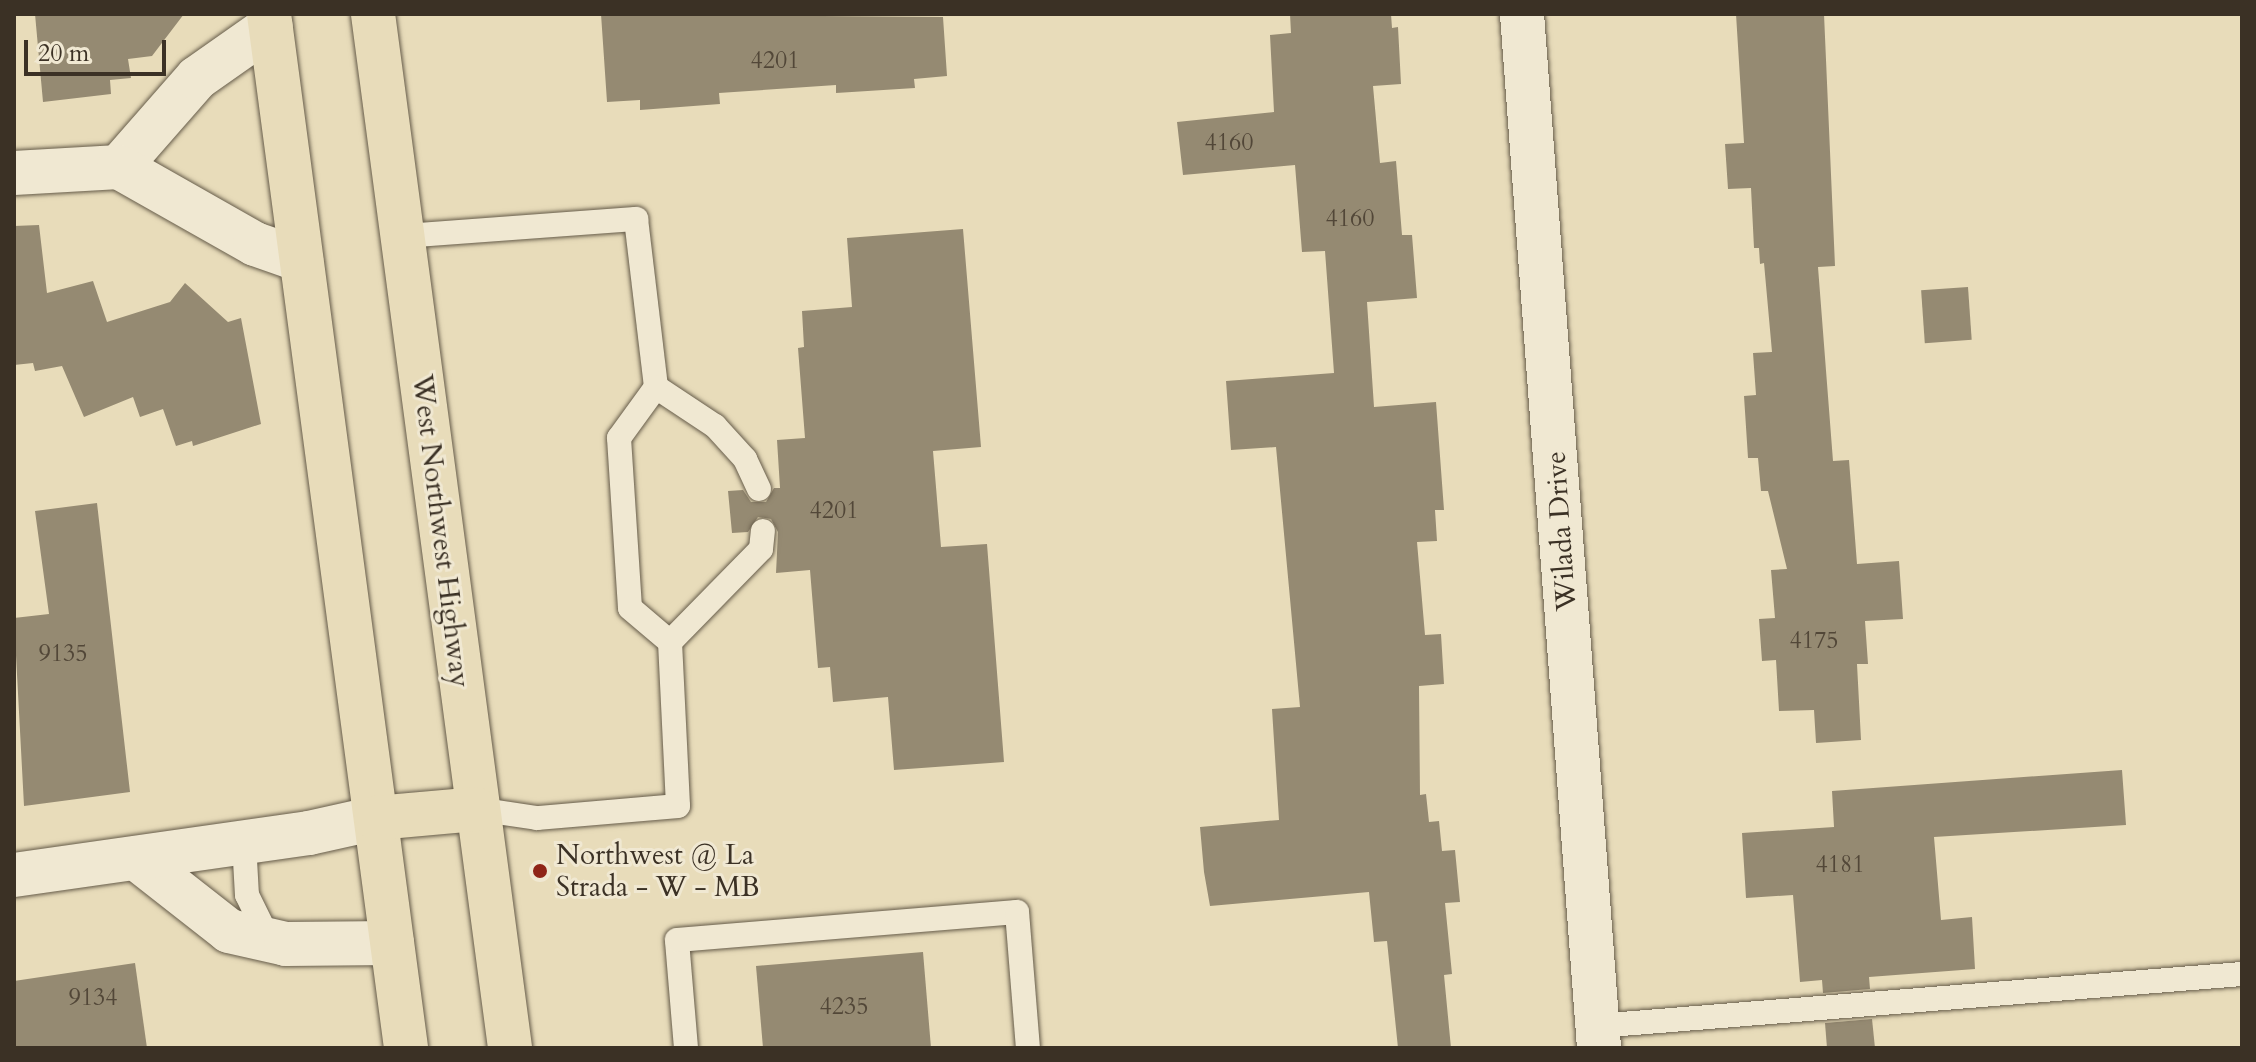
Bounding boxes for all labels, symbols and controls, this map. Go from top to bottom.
scale bar [28,24,170,74]
text: 20 m [38,37,89,70]
house number: 4201 [750,47,800,75]
house number: 4160 [1204,129,1254,157]
house number: 4160 [1325,205,1375,233]
street label: West Northwest Highway [405,372,477,690]
street label: Wilada Drive [1539,450,1583,612]
house number: 4201 [809,497,859,525]
house number: 4175 [1789,627,1839,655]
house number: 9135 [38,640,88,668]
place label: Northwest @ La Strada - W - MB [556,838,760,904]
house number: 4181 [1815,851,1865,879]
marker: Northwest @ La Strada - W - MB [531,862,549,880]
house number: 9134 [68,984,118,1012]
house number: 4235 [819,993,869,1021]

